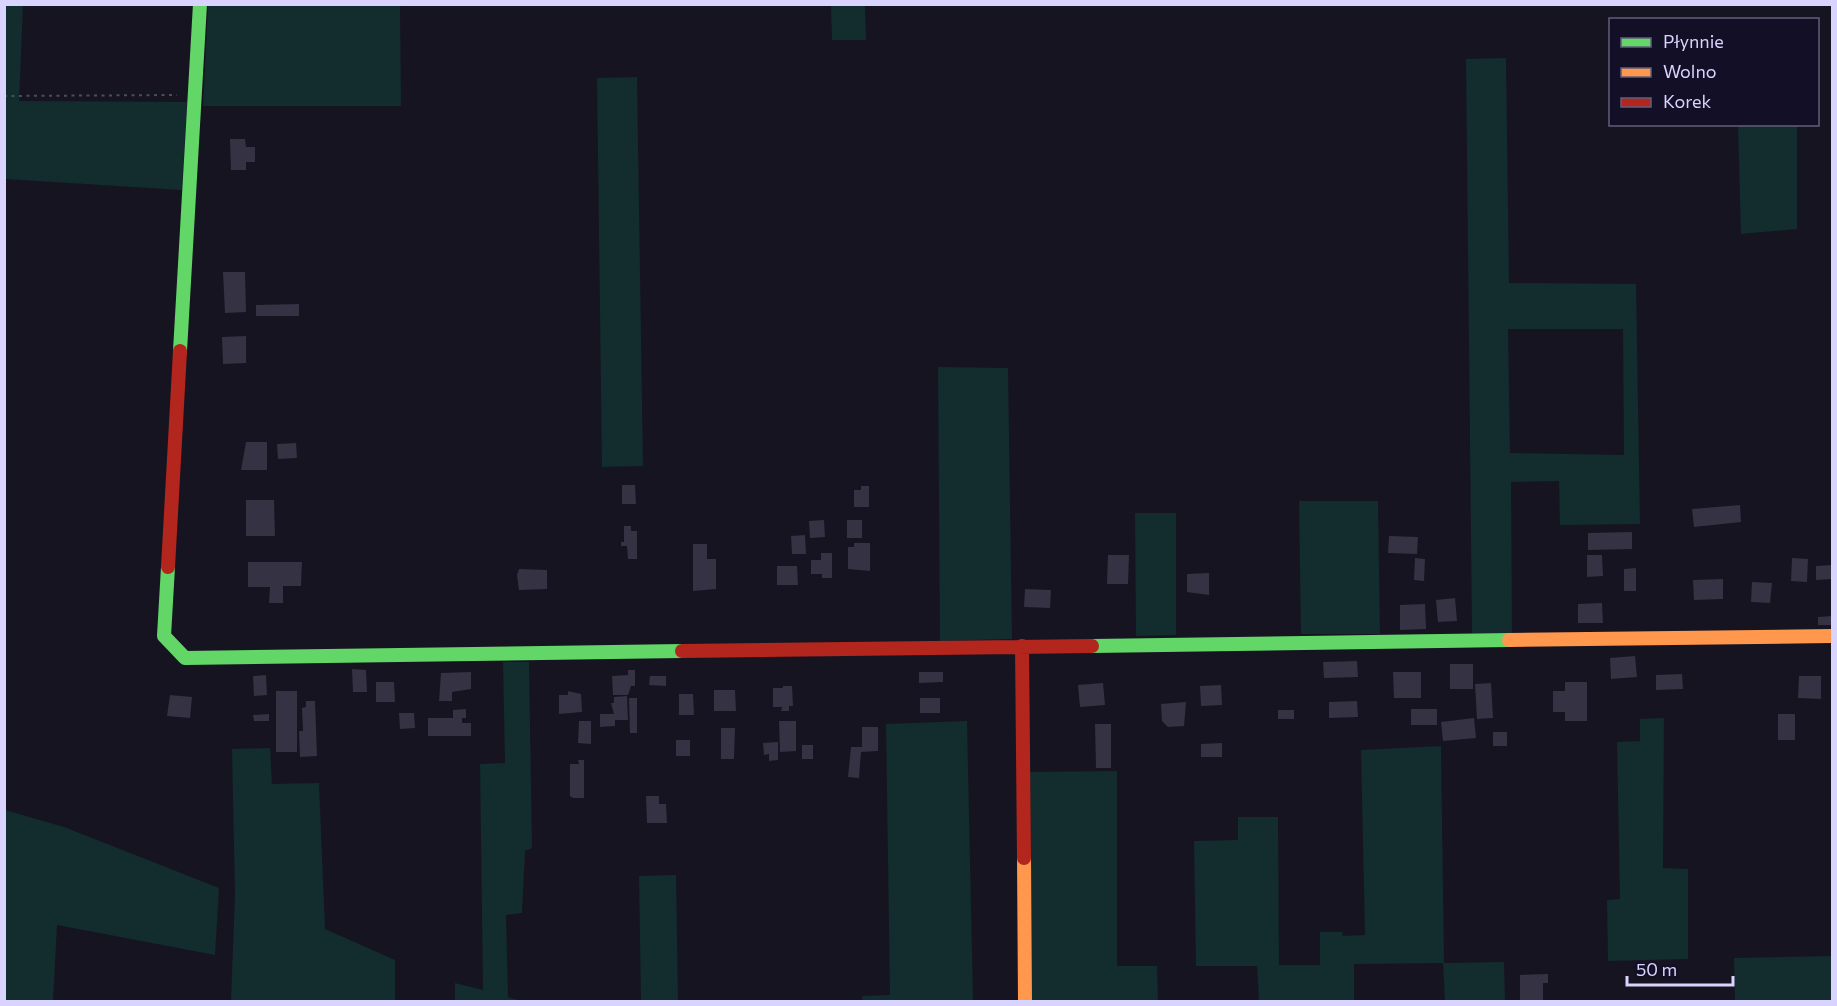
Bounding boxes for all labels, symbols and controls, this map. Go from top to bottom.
legend [1609,18,1819,126]
text: Płynnie [1663,30,1724,52]
text: Wolno [1663,60,1717,82]
text: Korek [1663,90,1712,112]
scale bar [1627,949,1734,987]
text: 50 m [1636,958,1677,980]

